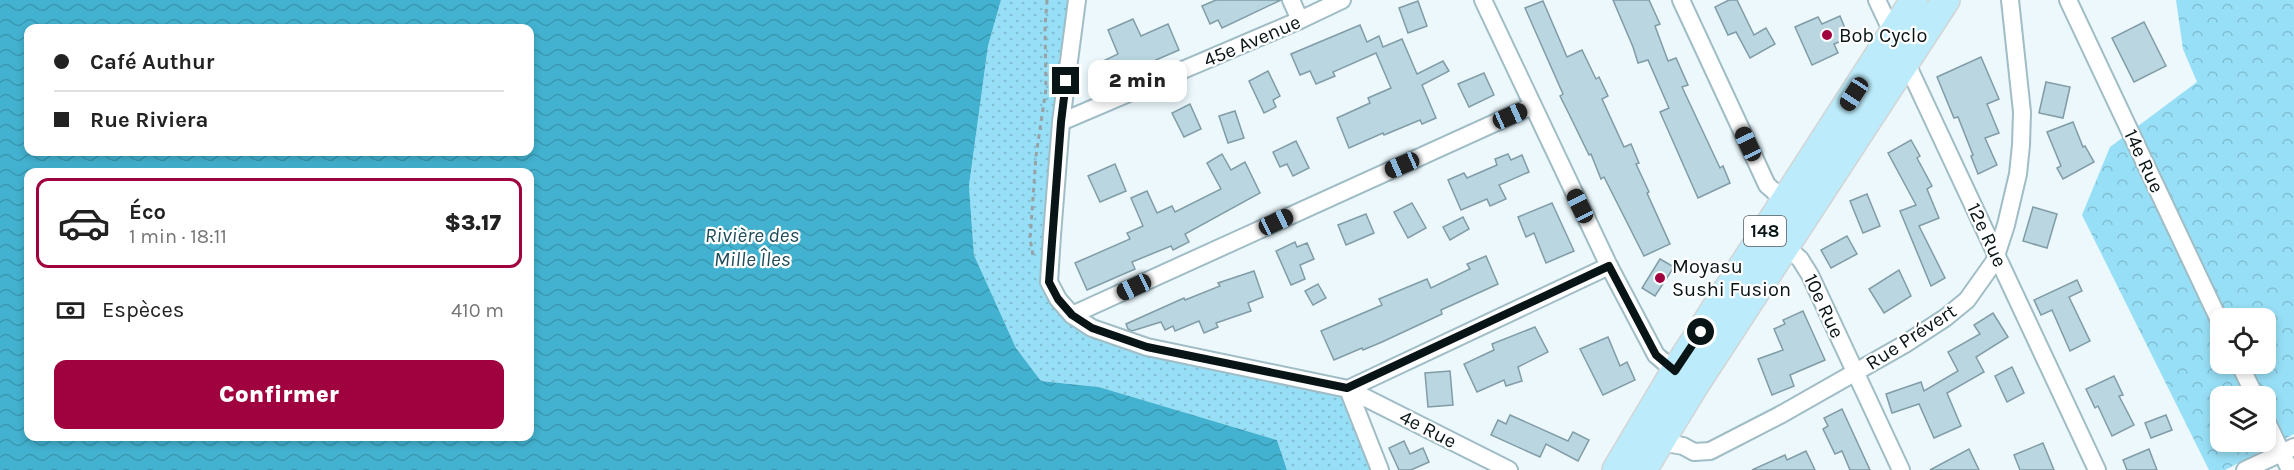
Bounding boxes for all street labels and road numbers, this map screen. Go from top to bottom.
street label: 45e Avenue [1200,10,1304,72]
street label: 14e Rue [2119,126,2169,196]
street label: 12e Rue [1962,199,2012,271]
road number: 148 [1744,216,1786,246]
street label: 10e Rue [1799,270,1849,342]
street label: Rue Prévert [1862,299,1961,375]
street label: 4e Rue [1396,405,1460,453]

